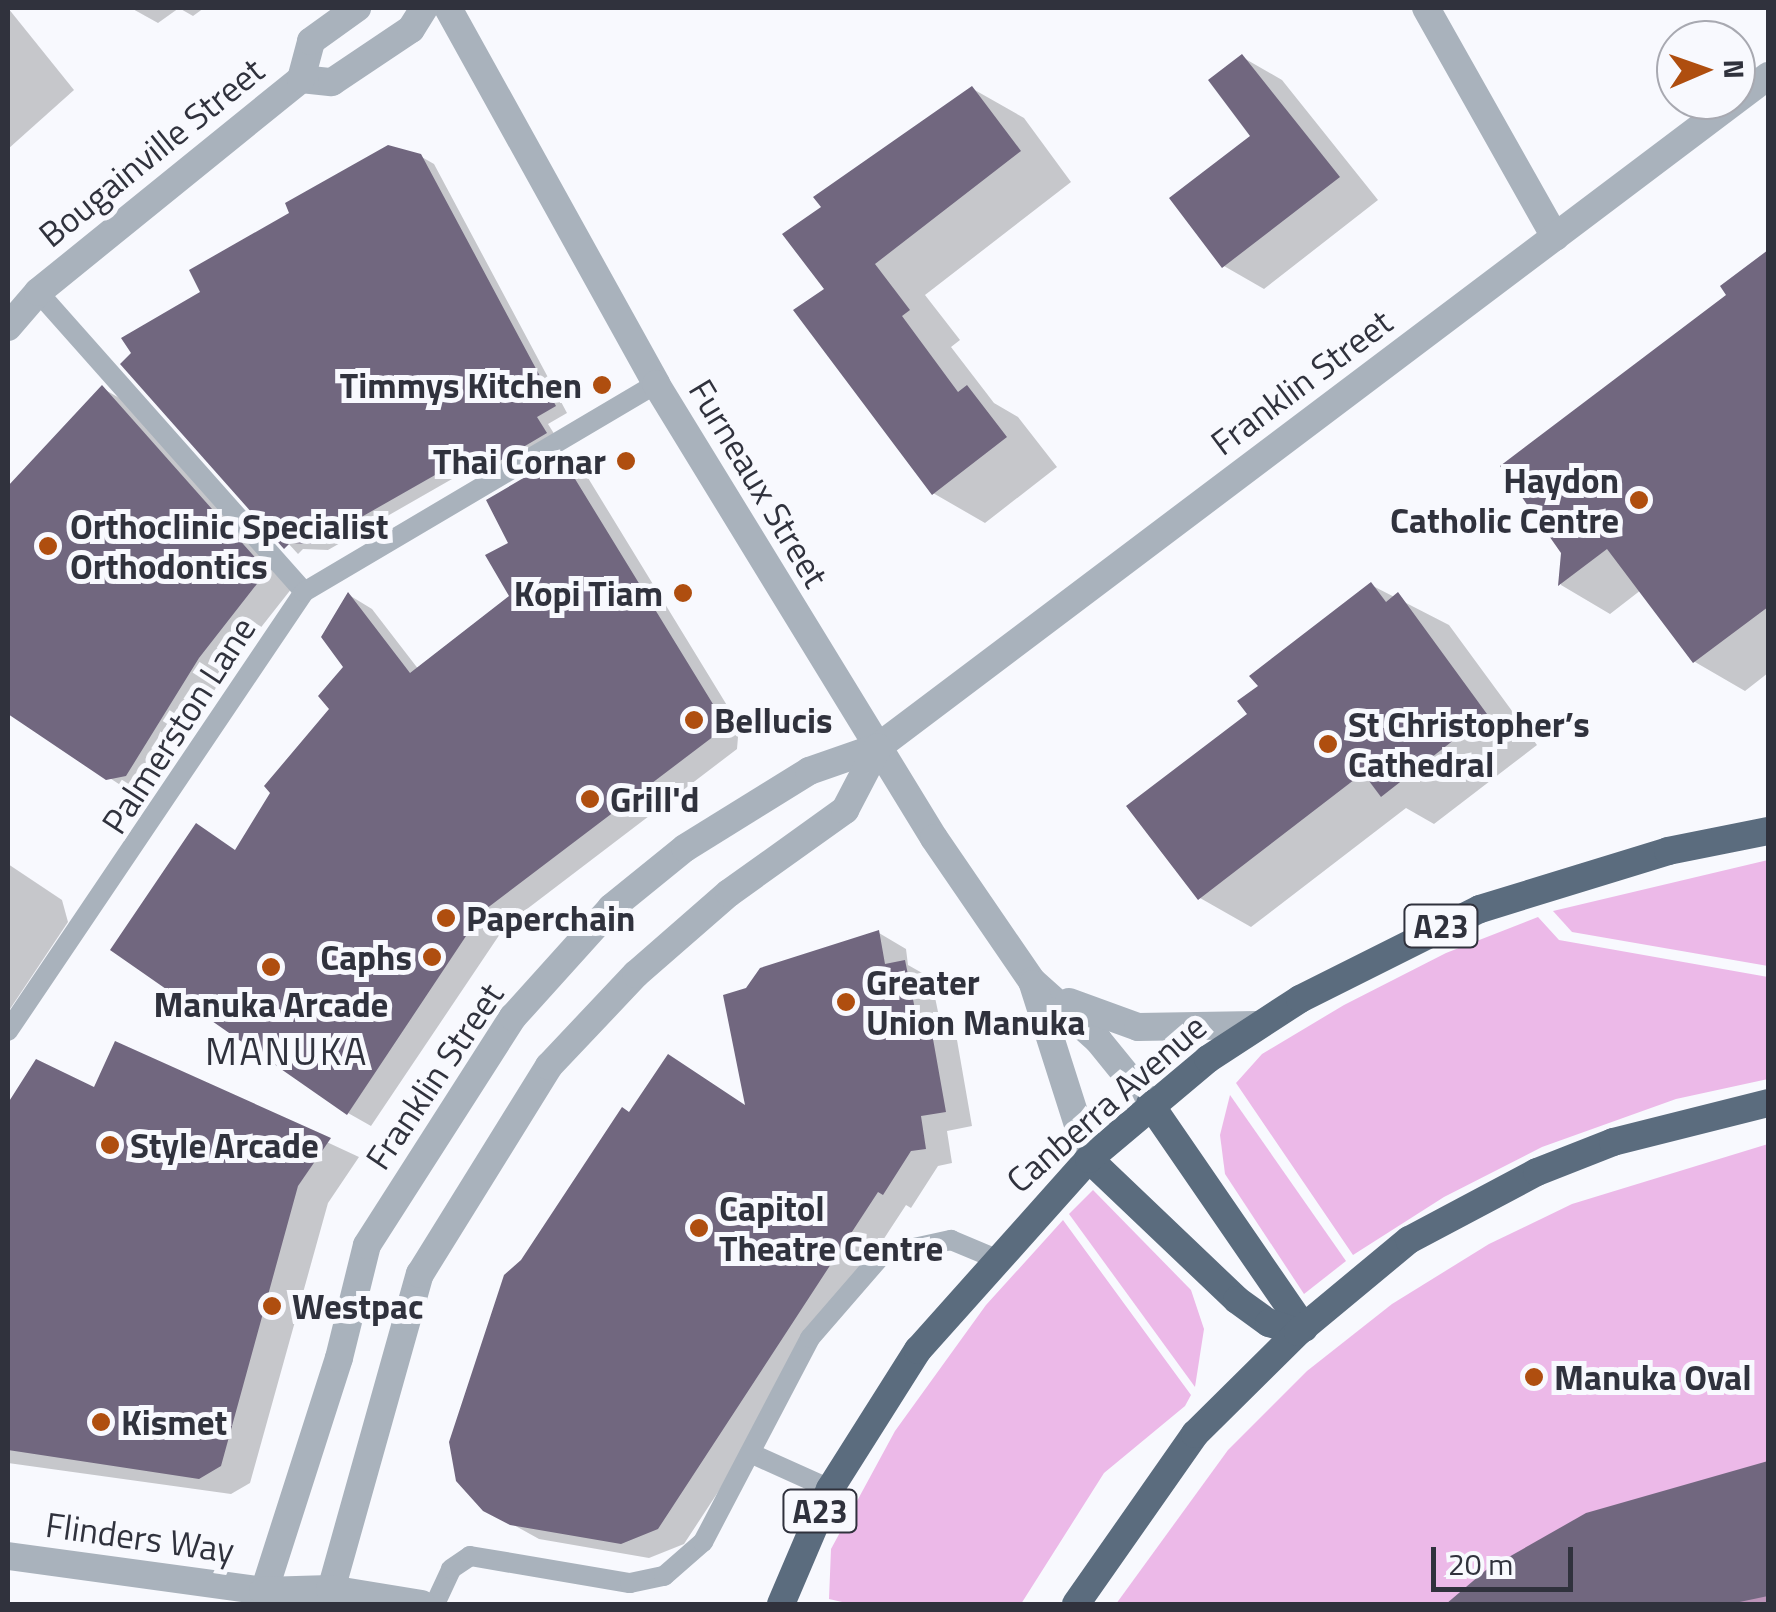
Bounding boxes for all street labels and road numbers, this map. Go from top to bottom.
street label: Bougainville Street [30,49,272,255]
street label: Franklin Street [1202,300,1400,464]
street label: Furneaux Street [681,372,837,594]
street label: Palmerston Lane [92,609,264,841]
road number: A23 [1401,899,1481,953]
street label: Franklin Street [356,975,512,1177]
street label: Canberra Avenue [998,1005,1214,1201]
road number: A23 [780,1484,860,1538]
street label: Flinders Way [43,1503,237,1571]

